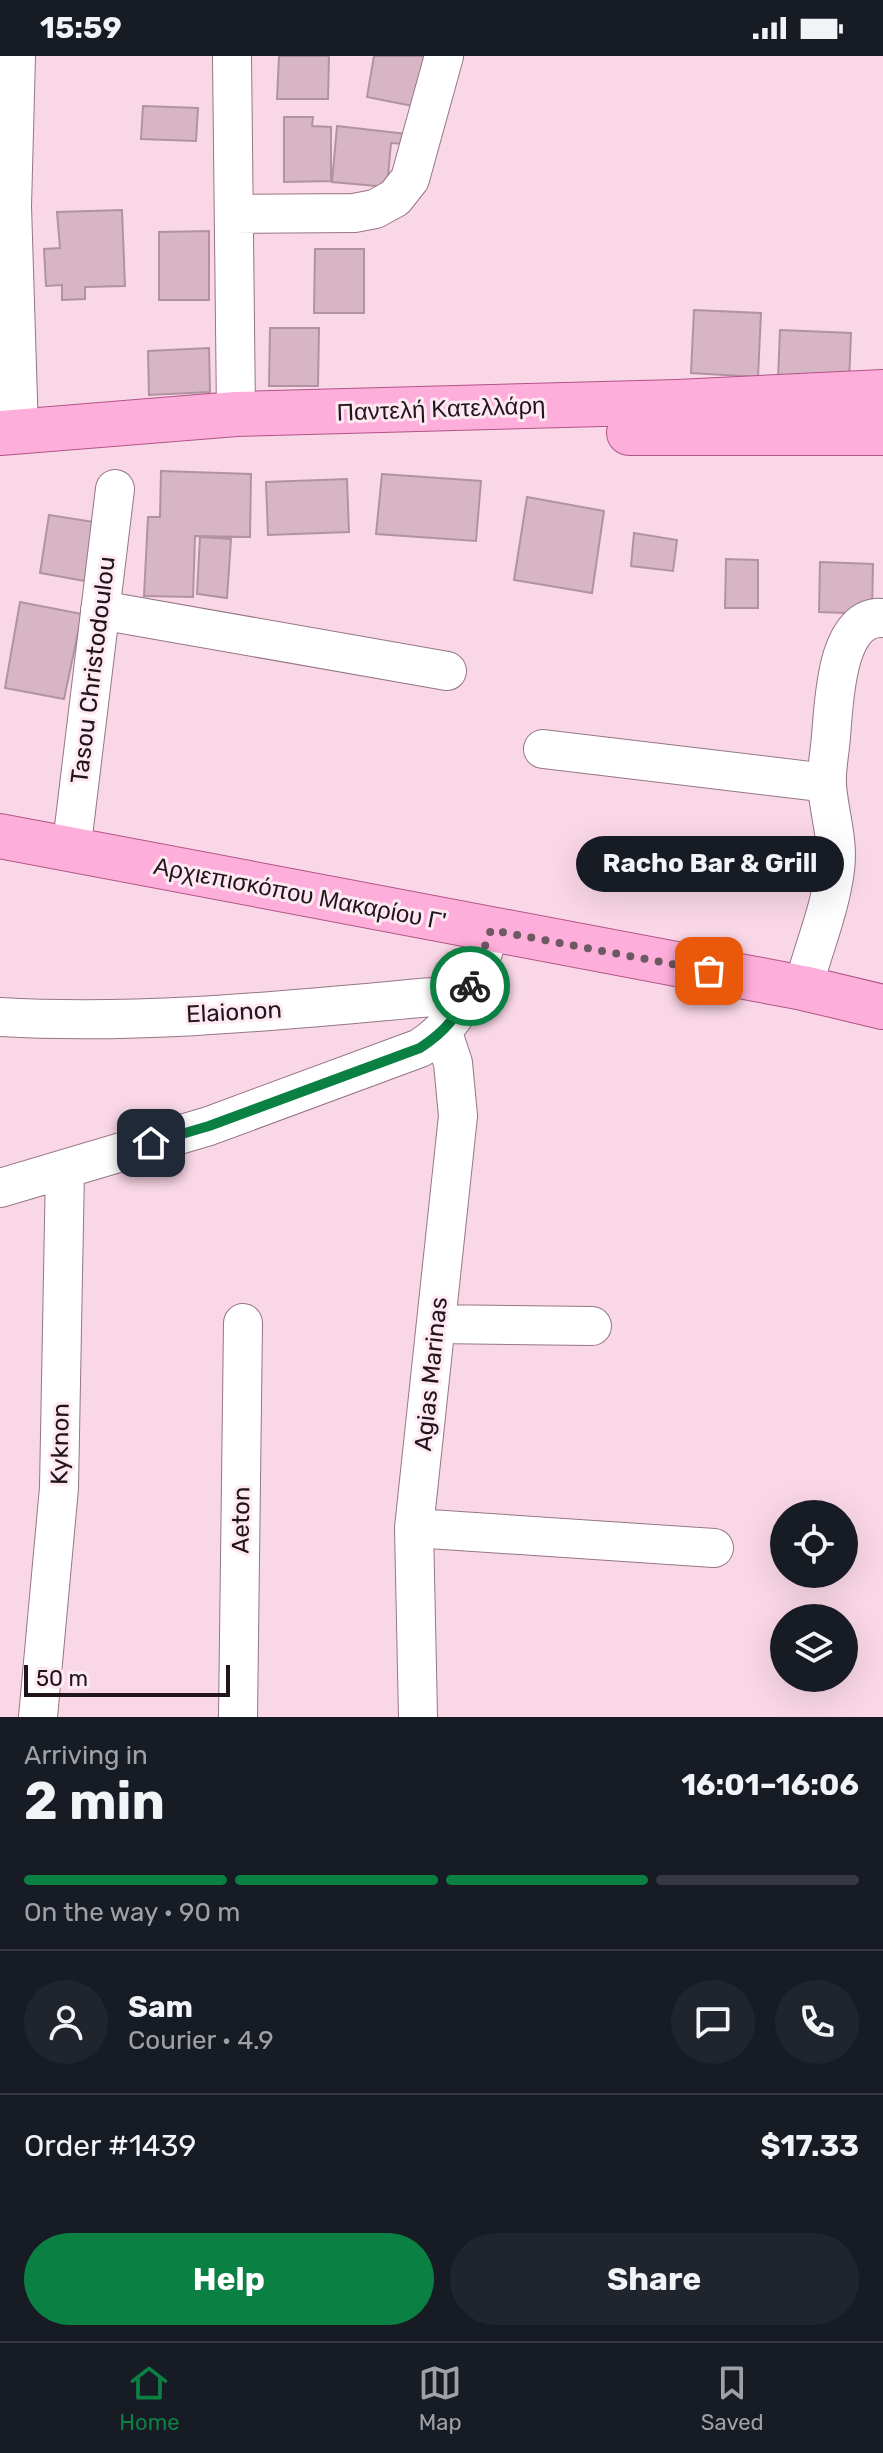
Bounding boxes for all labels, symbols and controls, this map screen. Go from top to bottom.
text: 15:59 [40,10,122,46]
street label: Παντελή Κατελλάρη [336,391,546,427]
street label: Tasou Christodoulou [65,555,121,785]
callout: Racho Bar & Grill [575,835,843,891]
text: Racho Bar & Grill [602,848,818,879]
street label: Αρχιεπισκόπου Μακαρίου Γ' [151,852,449,936]
pin [675,937,743,1005]
courier [430,946,510,1026]
icon: bag [687,949,731,993]
icon: bike [448,964,492,1008]
street label: Elaionon [185,996,283,1028]
pin [117,1109,185,1177]
icon: home [129,1121,173,1165]
street label: Agias Marinas [409,1296,453,1452]
street label: Kyknon [45,1403,75,1485]
street label: Aeton [226,1486,256,1554]
map controls [770,1500,858,1692]
button: locate [770,1500,858,1588]
button: layers [770,1604,858,1692]
scale bar [24,1661,230,1697]
text: 50 m [36,1665,88,1692]
text: Arriving in [24,1740,148,1771]
text: 16:01–16:06 [681,1767,859,1803]
text: 2 min [24,1770,165,1832]
text: On the way · 90 m [24,1897,240,1928]
button: person [24,1980,108,2064]
button: chat [671,1980,755,2064]
button: phone [775,1980,859,2064]
text: Sam [128,1989,193,2025]
text: Courier · 4.9 [128,2025,274,2056]
text: Order #1439 [24,2128,196,2164]
text: $17.33 [761,2128,859,2164]
button: Help [24,2233,434,2325]
button: Share [450,2233,859,2325]
tab: Home [119,2361,180,2436]
tab: Map [418,2361,462,2436]
tab: Saved [701,2361,764,2436]

